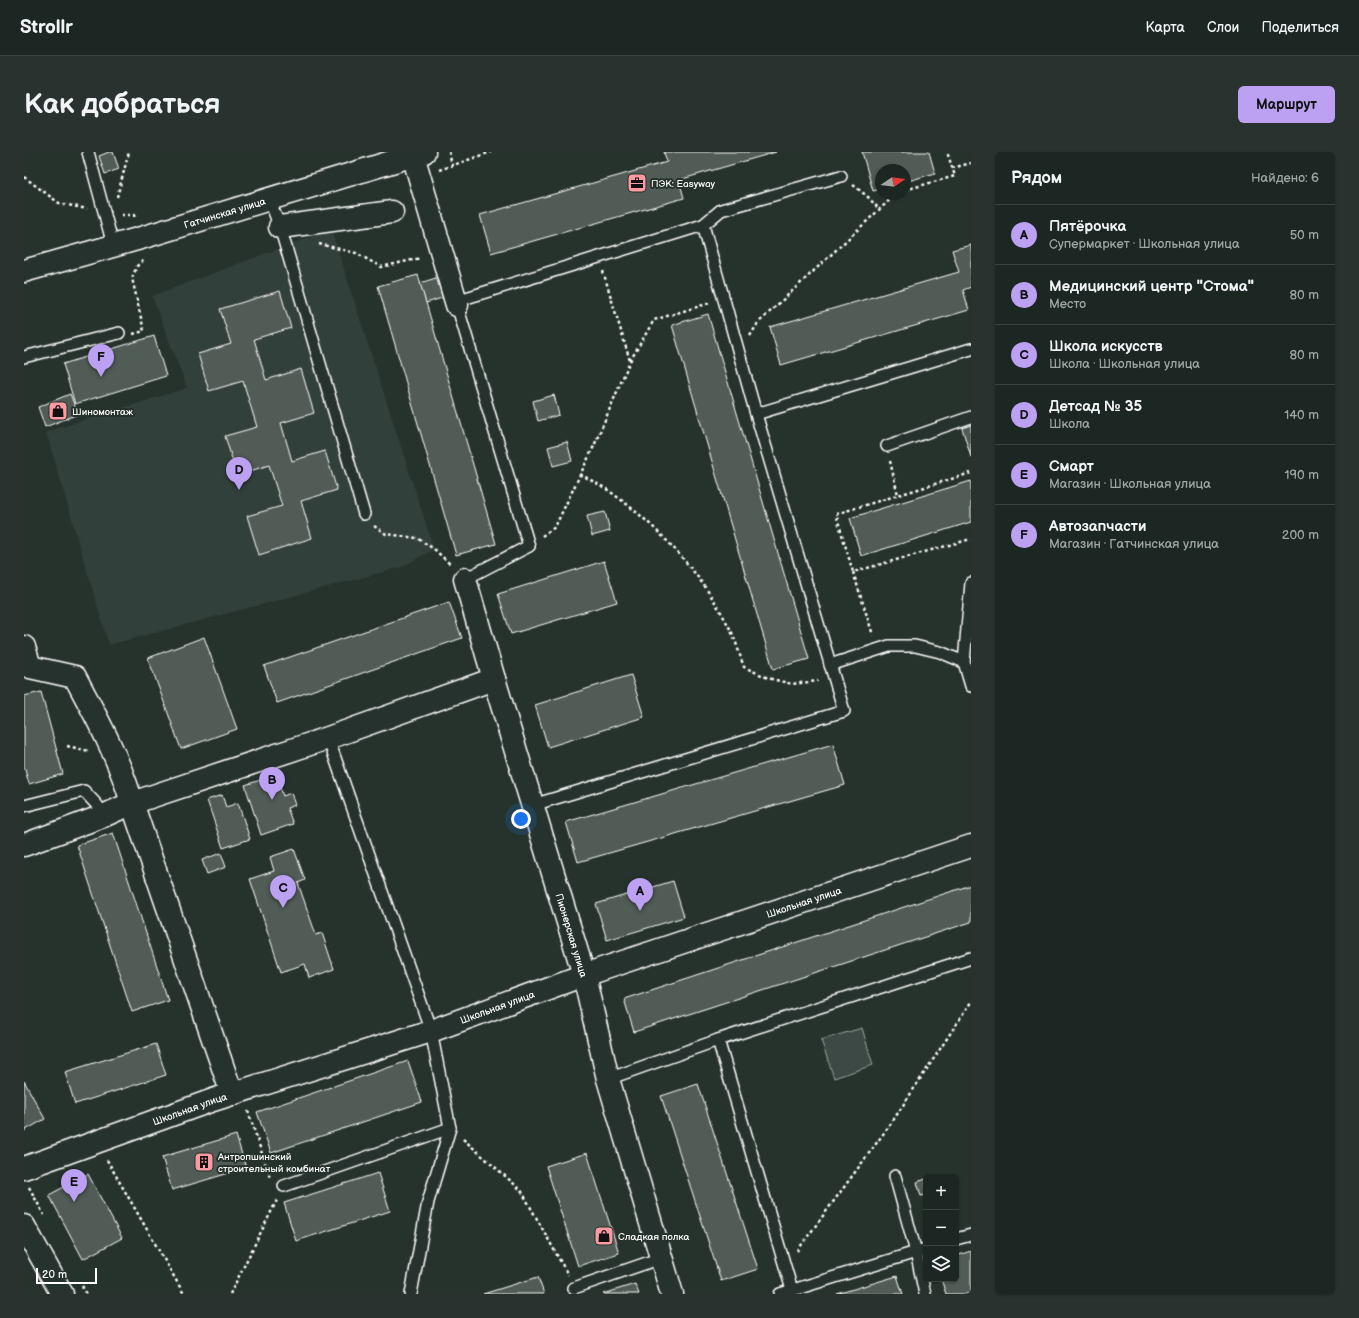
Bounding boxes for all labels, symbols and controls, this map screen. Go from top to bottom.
text: Strollr [20,16,73,39]
text: Карта [1145,19,1185,36]
text: Слои [1207,19,1239,36]
text: Поделиться [1261,19,1339,36]
button: Маршрут [1238,86,1335,123]
text: Как добраться [24,88,221,121]
north arrow [875,164,911,200]
text: Рядом [1011,168,1062,188]
text: Найдено: 6 [1251,170,1319,186]
office icon: ПЭК: Easyway [626,172,648,194]
place label: ПЭК: Easyway [651,178,716,190]
street label: Гатчинская улица [183,195,267,232]
text: Пятёрочка [1049,217,1126,236]
text: A [1020,227,1028,243]
text: 50 m [1290,227,1319,243]
text: Супермаркет · Школьная улица [1049,236,1240,252]
text: Медицинский центр "Стома" [1049,277,1254,296]
text: B [1019,287,1029,303]
text: 80 m [1290,287,1319,303]
text: Место [1049,296,1086,312]
text: Школа искусств [1049,337,1163,356]
pin: F [88,344,114,377]
text: C [1019,347,1029,363]
text: 80 m [1290,347,1319,363]
text: Школа · Школьная улица [1049,356,1200,372]
text: Детсад № 35 [1049,397,1142,416]
shop icon: Шиномонтаж [47,400,69,422]
place label: Шиномонтаж [72,406,133,418]
text: D [1019,407,1029,423]
text: 140 m [1284,407,1319,423]
text: Школа [1049,416,1090,432]
pin: D [226,457,252,490]
text: Смарт [1049,457,1094,476]
text: E [1020,467,1028,483]
text: 190 m [1285,467,1319,483]
text: Магазин · Школьная улица [1049,476,1211,492]
text: Автозапчасти [1049,517,1146,536]
text: F [1020,527,1028,543]
text: 200 m [1282,527,1319,543]
text: Магазин · Гатчинская улица [1049,536,1219,552]
pin: B [259,767,285,800]
your location [511,809,531,829]
pin: C [270,875,296,908]
pin: A [627,878,653,911]
street label: Школьная улица [765,885,843,921]
street label: Пионерская улица [553,892,589,979]
street label: Школьная улица [459,989,536,1027]
street label: Школьная улица [151,1091,229,1128]
building icon: Антропшинский строительный комбинат [193,1151,215,1173]
place label: Антропшинский строительный комбинат [217,1151,331,1175]
pin: E [61,1169,87,1202]
map controls [923,1174,959,1282]
button: + [923,1174,959,1210]
button: − [923,1210,959,1246]
shop icon: Сладкая полка [593,1225,615,1247]
place label: Сладкая полка [618,1231,689,1243]
button: layers [923,1246,959,1282]
scale bar [36,1266,97,1285]
text: 20 m [42,1268,67,1281]

